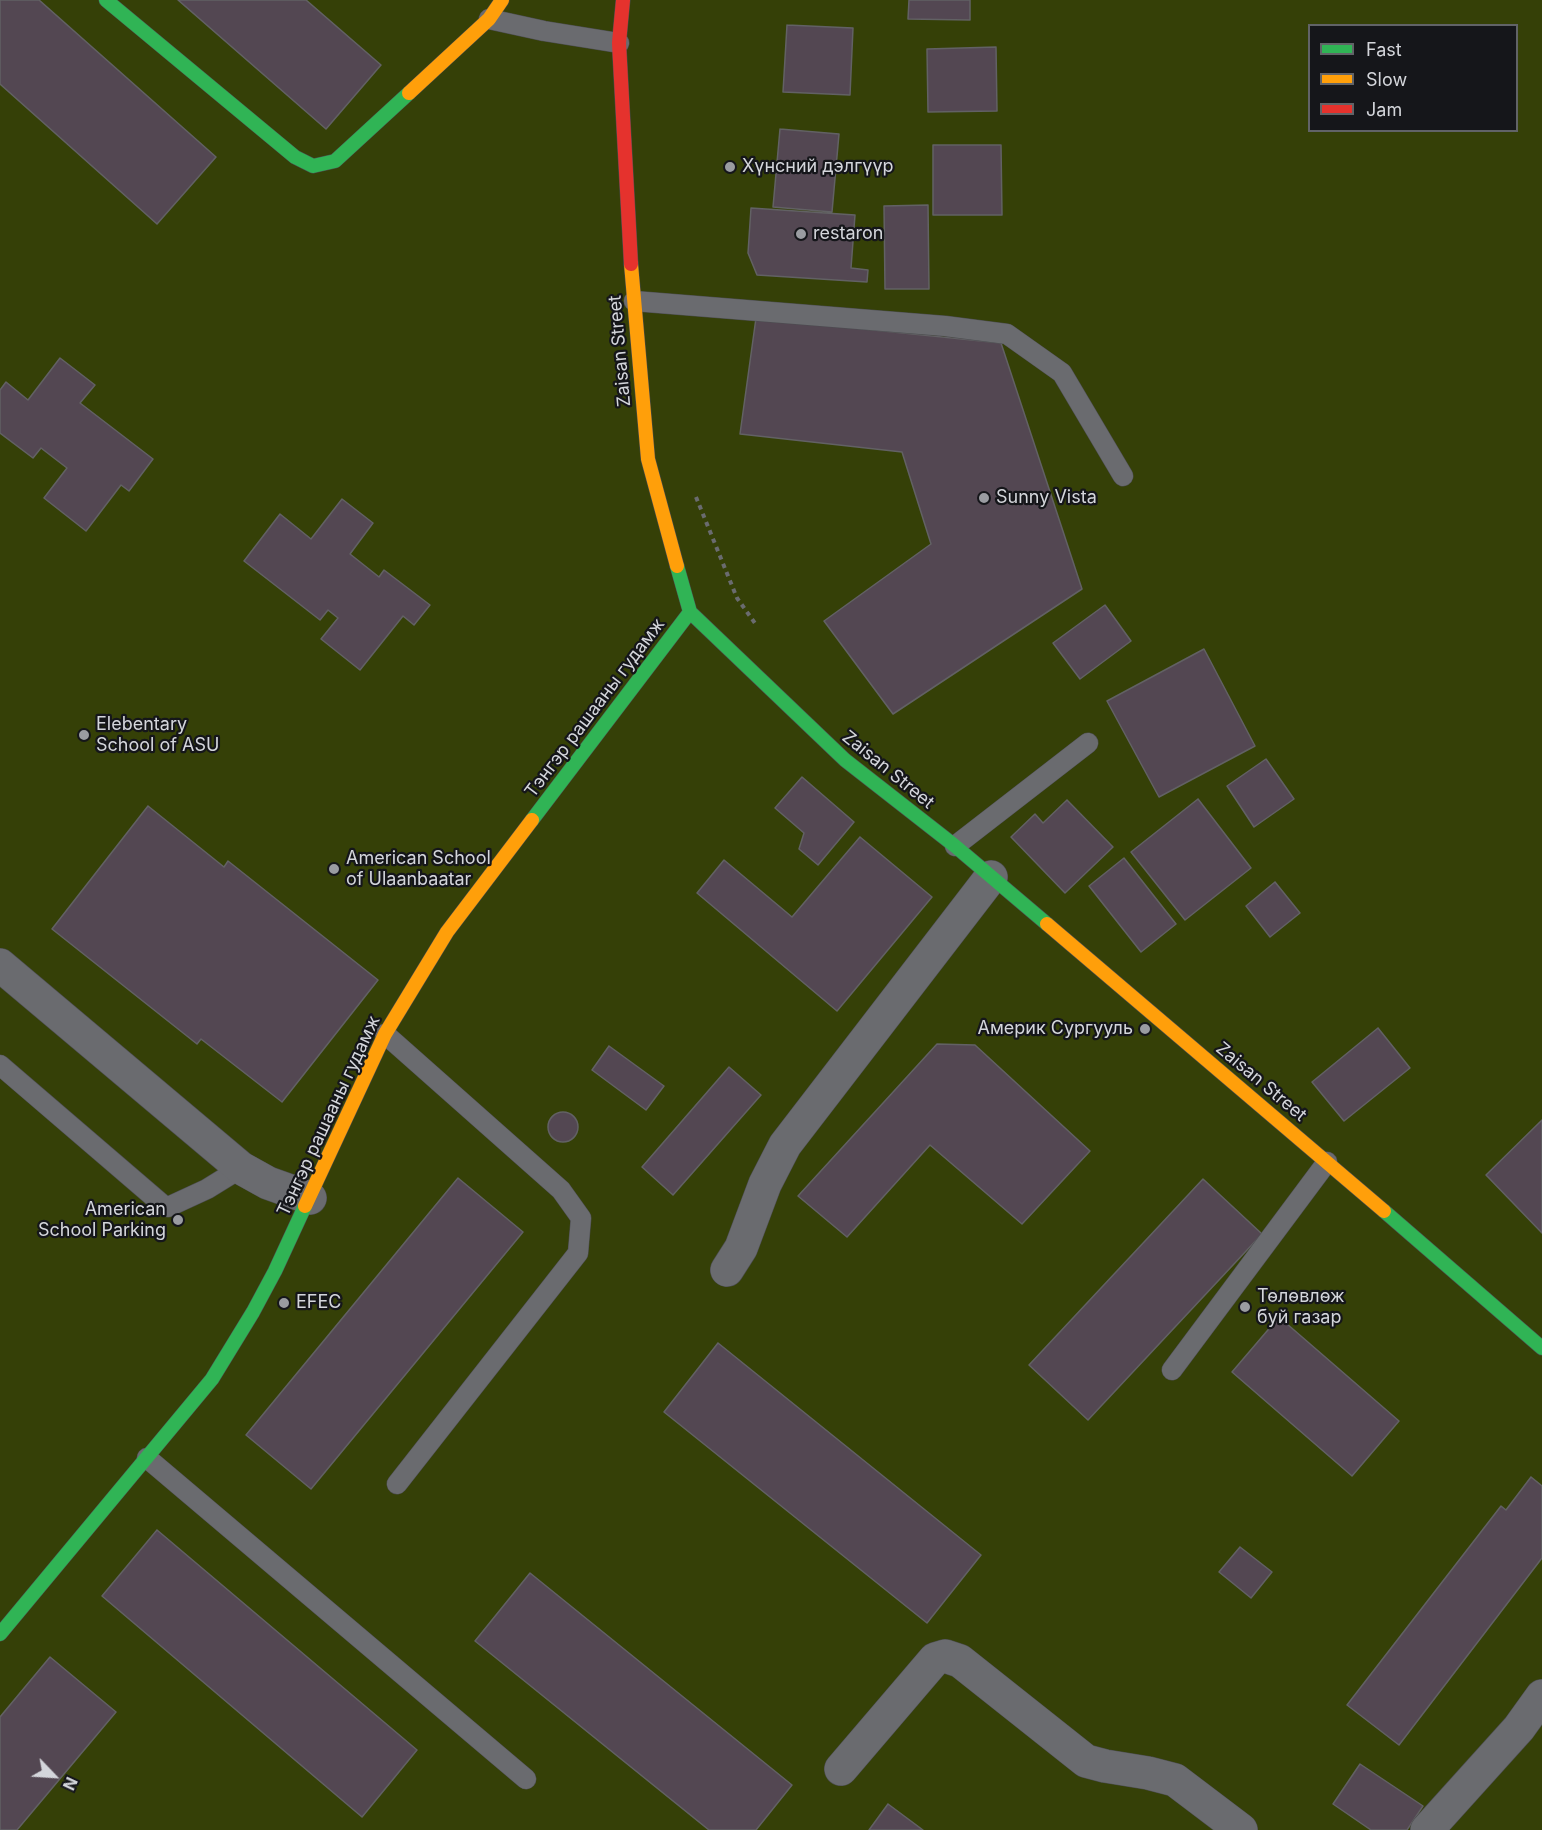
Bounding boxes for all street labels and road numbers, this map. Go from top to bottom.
street label: Zaisan Street [604,294,636,408]
street label: Тэнгэр рашааны гудамж [520,614,670,802]
street label: Zaisan Street [838,726,938,814]
street label: Тэнгэр рашааны гудамж [273,1012,385,1220]
street label: Zaisan Street [1211,1038,1311,1126]

